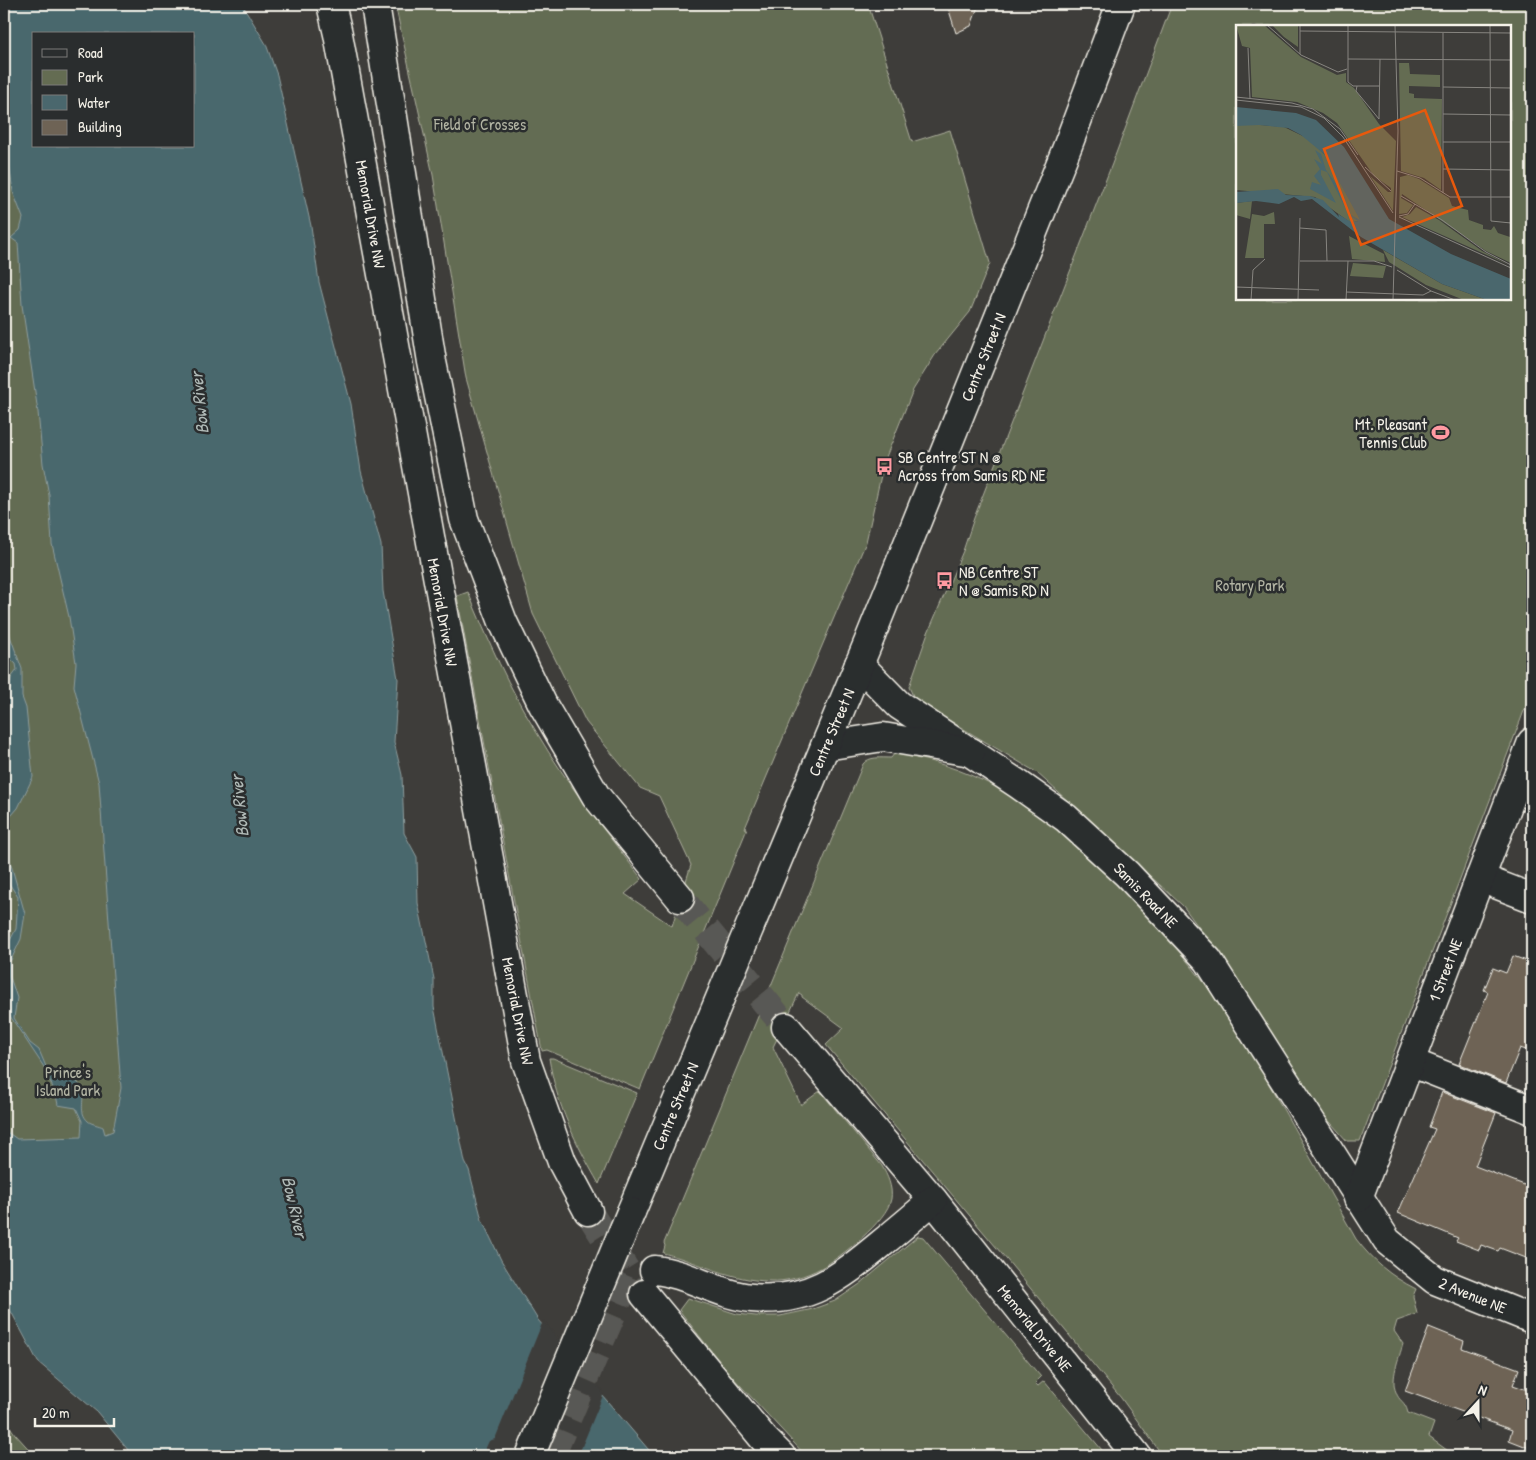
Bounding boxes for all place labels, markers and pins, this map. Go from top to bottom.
place label: Mt. Pleasant Tennis Club [1355,413,1427,453]
sports icon: Mt. Pleasant Tennis Club [1431,423,1451,443]
place label: SB Centre ST N @ Across from Samis RD NE [898,446,1046,486]
bus stop icon: SB Centre ST N @ Across from Samis RD NE [874,456,894,476]
place label: NB Centre ST N @ Samis RD N [959,561,1049,601]
bus stop icon: NB Centre ST N @ Samis RD N [935,571,955,591]

